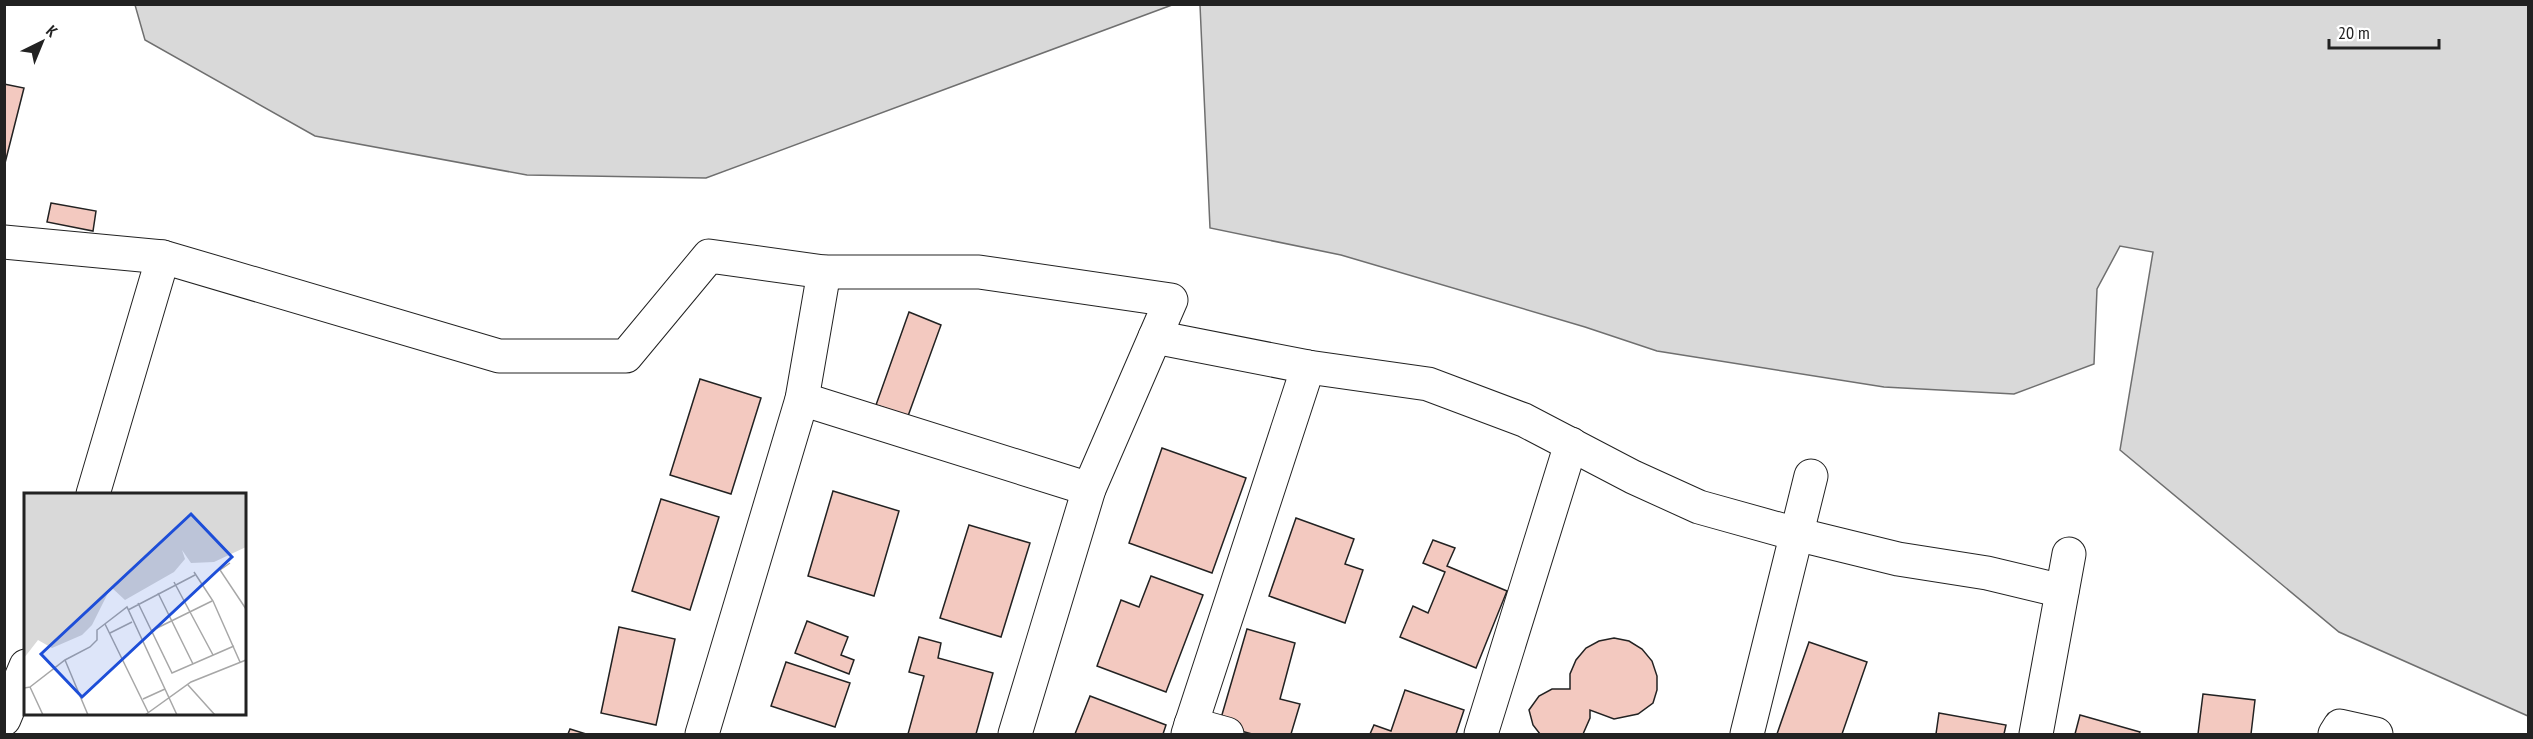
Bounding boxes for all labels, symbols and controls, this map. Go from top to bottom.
north arrow [12,12,72,72]
scale bar [2329,12,2438,50]
text: K [42,21,63,42]
text: 20 m [2338,21,2370,44]
inset map [24,493,246,715]

